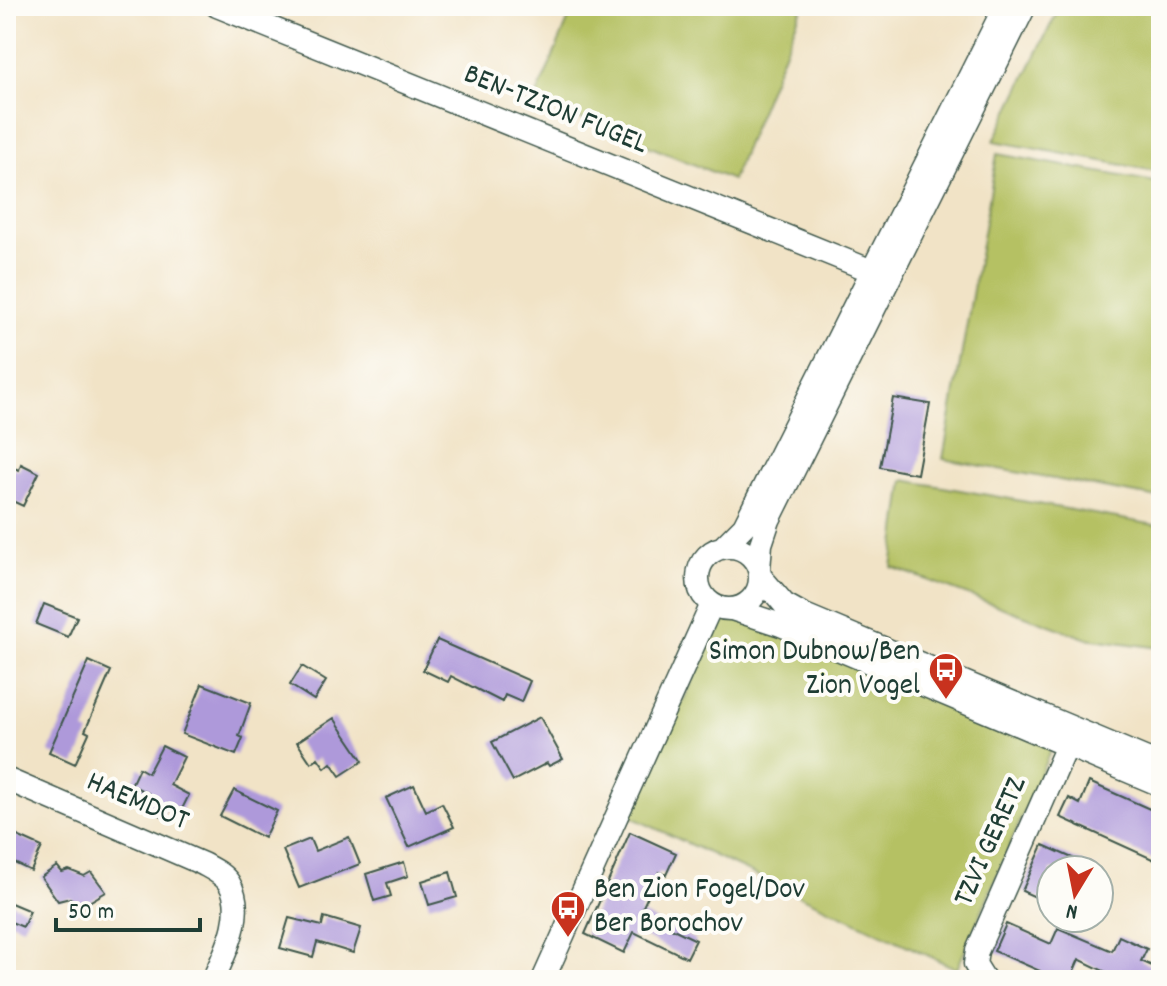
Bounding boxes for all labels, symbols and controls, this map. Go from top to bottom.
street label: BEN-TZION FUGEL [456,54,654,168]
place label: Simon Dubnow/Ben Zion Vogel [709,632,920,709]
bus stop icon: Simon Dubnow/Ben Zion Vogel [927,651,965,701]
street label: HAEMDOT [79,762,195,844]
street label: TZVI GERETZ [944,769,1040,914]
north arrow [1035,854,1115,934]
place label: Ben Zion Fogel/Dov Ber Borochov [594,870,806,947]
scale bar [56,882,200,932]
bus stop icon: Ben Zion Fogel/Dov Ber Borochov [549,889,587,939]
text: N [1064,894,1080,926]
text: 50 m [68,896,114,930]

